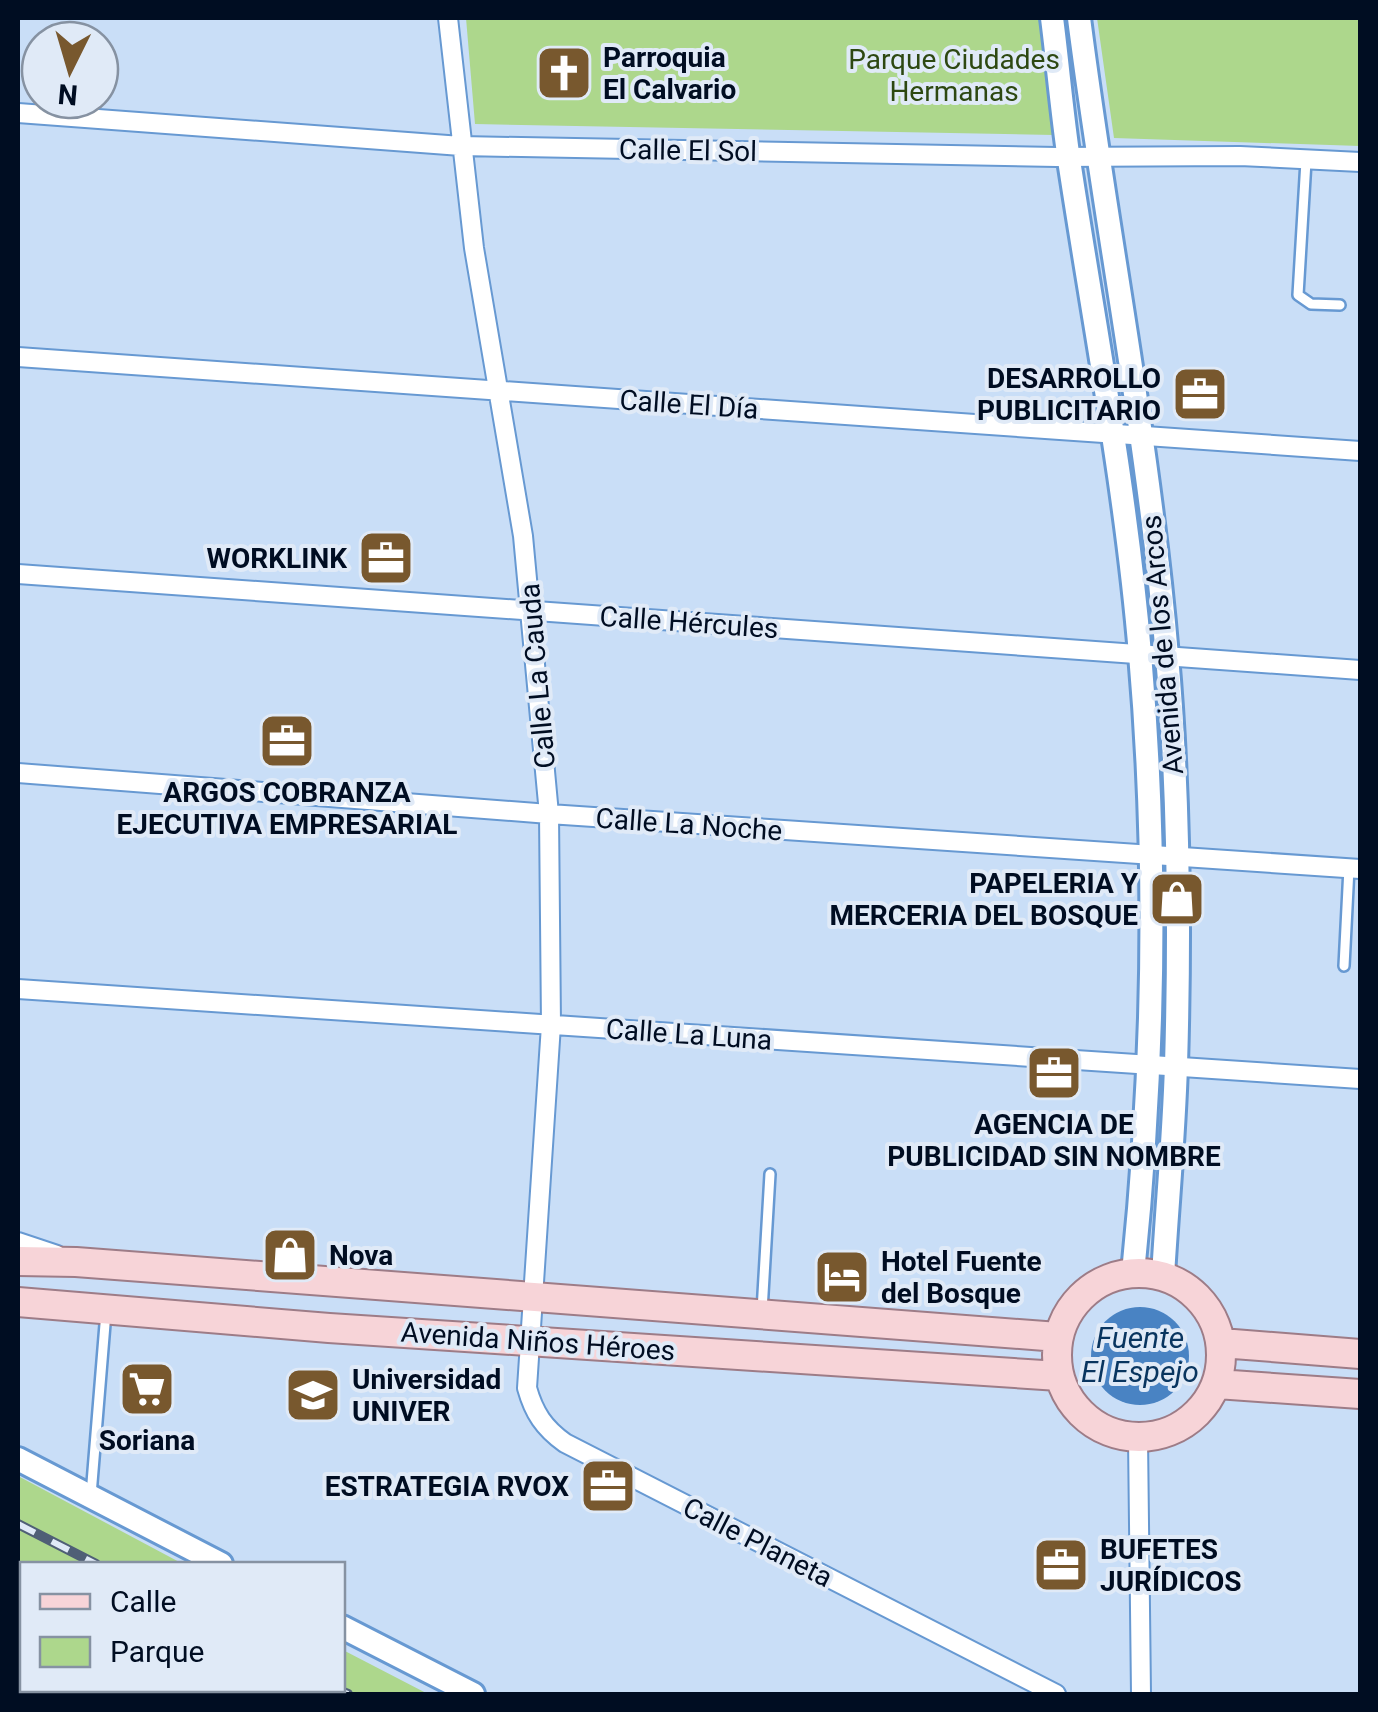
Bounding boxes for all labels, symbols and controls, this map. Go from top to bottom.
north arrow [20,20,120,120]
place label: Parroquia El Calvario [603,41,736,106]
church icon: Parroquia El Calvario [534,43,594,103]
park label: Parque Ciudades Hermanas [848,43,1060,108]
text: N [57,77,79,112]
street label: Calle El Sol [619,133,757,168]
place label: DESARROLLO PUBLICITARIO [977,362,1161,427]
office icon: DESARROLLO PUBLICITARIO [1170,364,1230,424]
street label: Calle El Día [618,383,759,426]
street label: Avenida de los Arcos [1135,514,1190,776]
office icon: WORKLINK [356,528,416,588]
place label: WORKLINK [207,542,347,575]
street label: Calle La Cauda [513,582,562,770]
street label: Calle Hércules [598,600,779,645]
office icon: ARGOS COBRANZA EJECUTIVA EMPRESARIAL [257,711,317,771]
place label: ARGOS COBRANZA EJECUTIVA EMPRESARIAL [117,776,457,841]
street label: Calle La Noche [595,802,783,847]
place label: PAPELERIA Y MERCERIA DEL BOSQUE [830,867,1139,932]
shop icon: PAPELERIA Y MERCERIA DEL BOSQUE [1147,869,1207,929]
street label: Calle La Luna [605,1012,773,1057]
office icon: AGENCIA DE PUBLICIDAD SIN NOMBRE [1024,1043,1084,1103]
place label: AGENCIA DE PUBLICIDAD SIN NOMBRE [887,1108,1221,1173]
shop icon: Nova [260,1225,320,1285]
place label: Nova [329,1239,393,1272]
place label: Hotel Fuente del Bosque [881,1245,1042,1310]
hotel icon: Hotel Fuente del Bosque [812,1247,872,1307]
street label: Avenida Niños Héroes [400,1315,676,1368]
water label: Fuente El Espejo [1081,1320,1199,1389]
supermarket icon: Soriana [117,1359,177,1419]
place label: Universidad UNIVER [352,1363,501,1428]
school or university icon: Universidad UNIVER [283,1365,343,1425]
place label: Soriana [99,1424,195,1457]
office icon: ESTRATEGIA RVOX [578,1456,638,1516]
place label: ESTRATEGIA RVOX [325,1470,569,1503]
street label: Calle Planeta [678,1491,838,1594]
place label: BUFETES JURÍDICOS [1100,1533,1241,1598]
office icon: BUFETES JURÍDICOS [1031,1535,1091,1595]
legend [20,1562,345,1692]
text: Calle [110,1584,176,1619]
text: Parque [110,1634,204,1669]

